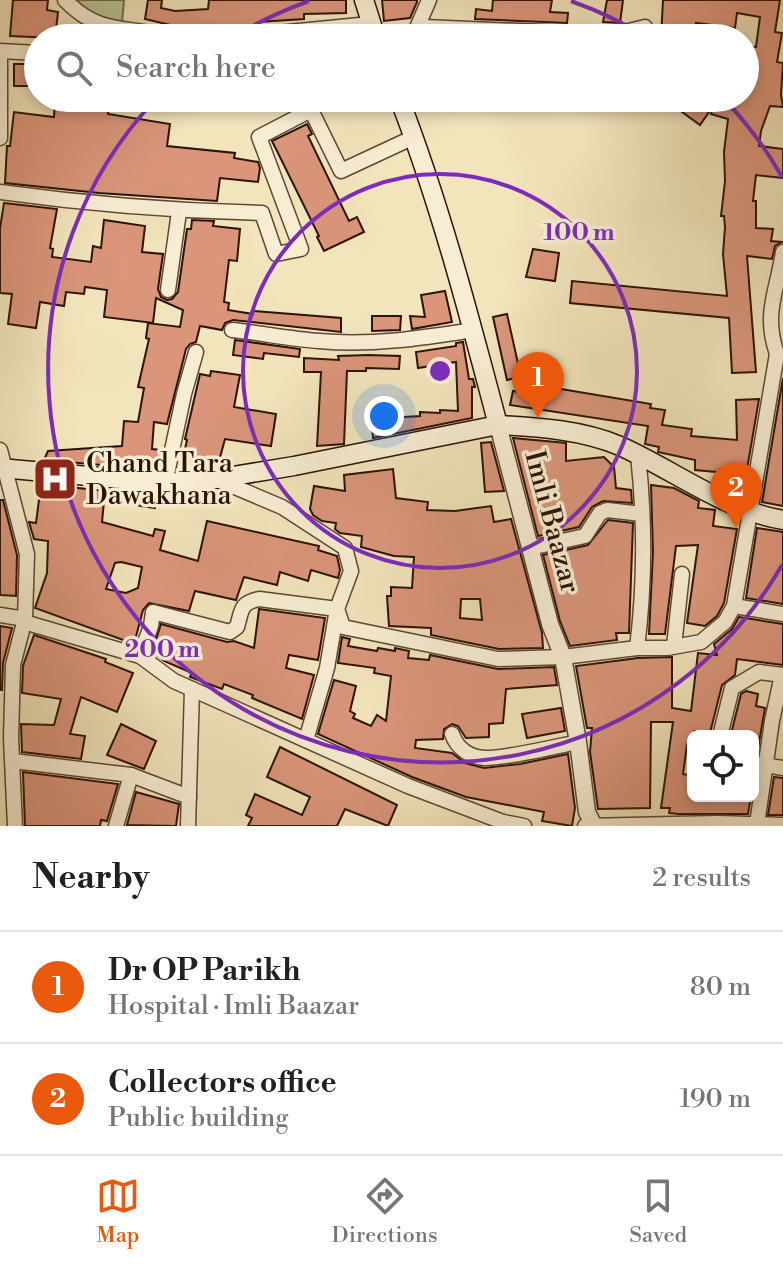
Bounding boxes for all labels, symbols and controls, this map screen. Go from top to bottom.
search box [24,24,759,112]
icon: search [52,46,96,90]
text: Search here [116,49,276,87]
text: 100 m [543,218,615,248]
pin: 1 [512,352,564,418]
centre of rings [426,357,454,385]
your location [364,396,404,436]
place label: Chand Tara Dawakhana [86,446,234,513]
street label: Imli Baazar [516,447,588,597]
hospital icon: Chand Tara Dawakhana [31,455,79,503]
pin: 2 [710,462,762,528]
text: 200 m [124,635,200,665]
map controls [687,730,759,802]
button: locate [687,730,759,802]
text: Nearby [32,857,150,899]
text: 2 results [652,862,751,894]
text: Dr OP Parikh [108,952,301,990]
text: 1 [52,971,64,1003]
text: 80 m [690,971,751,1003]
text: Hospital · Imli Baazar [108,990,359,1022]
text: Collectors office [108,1064,337,1102]
text: 2 [50,1083,66,1115]
text: 190 m [680,1083,751,1115]
text: Public building [108,1102,289,1134]
tab: Map [96,1174,140,1249]
tab: Directions [332,1174,438,1249]
tab: Saved [629,1174,687,1249]

